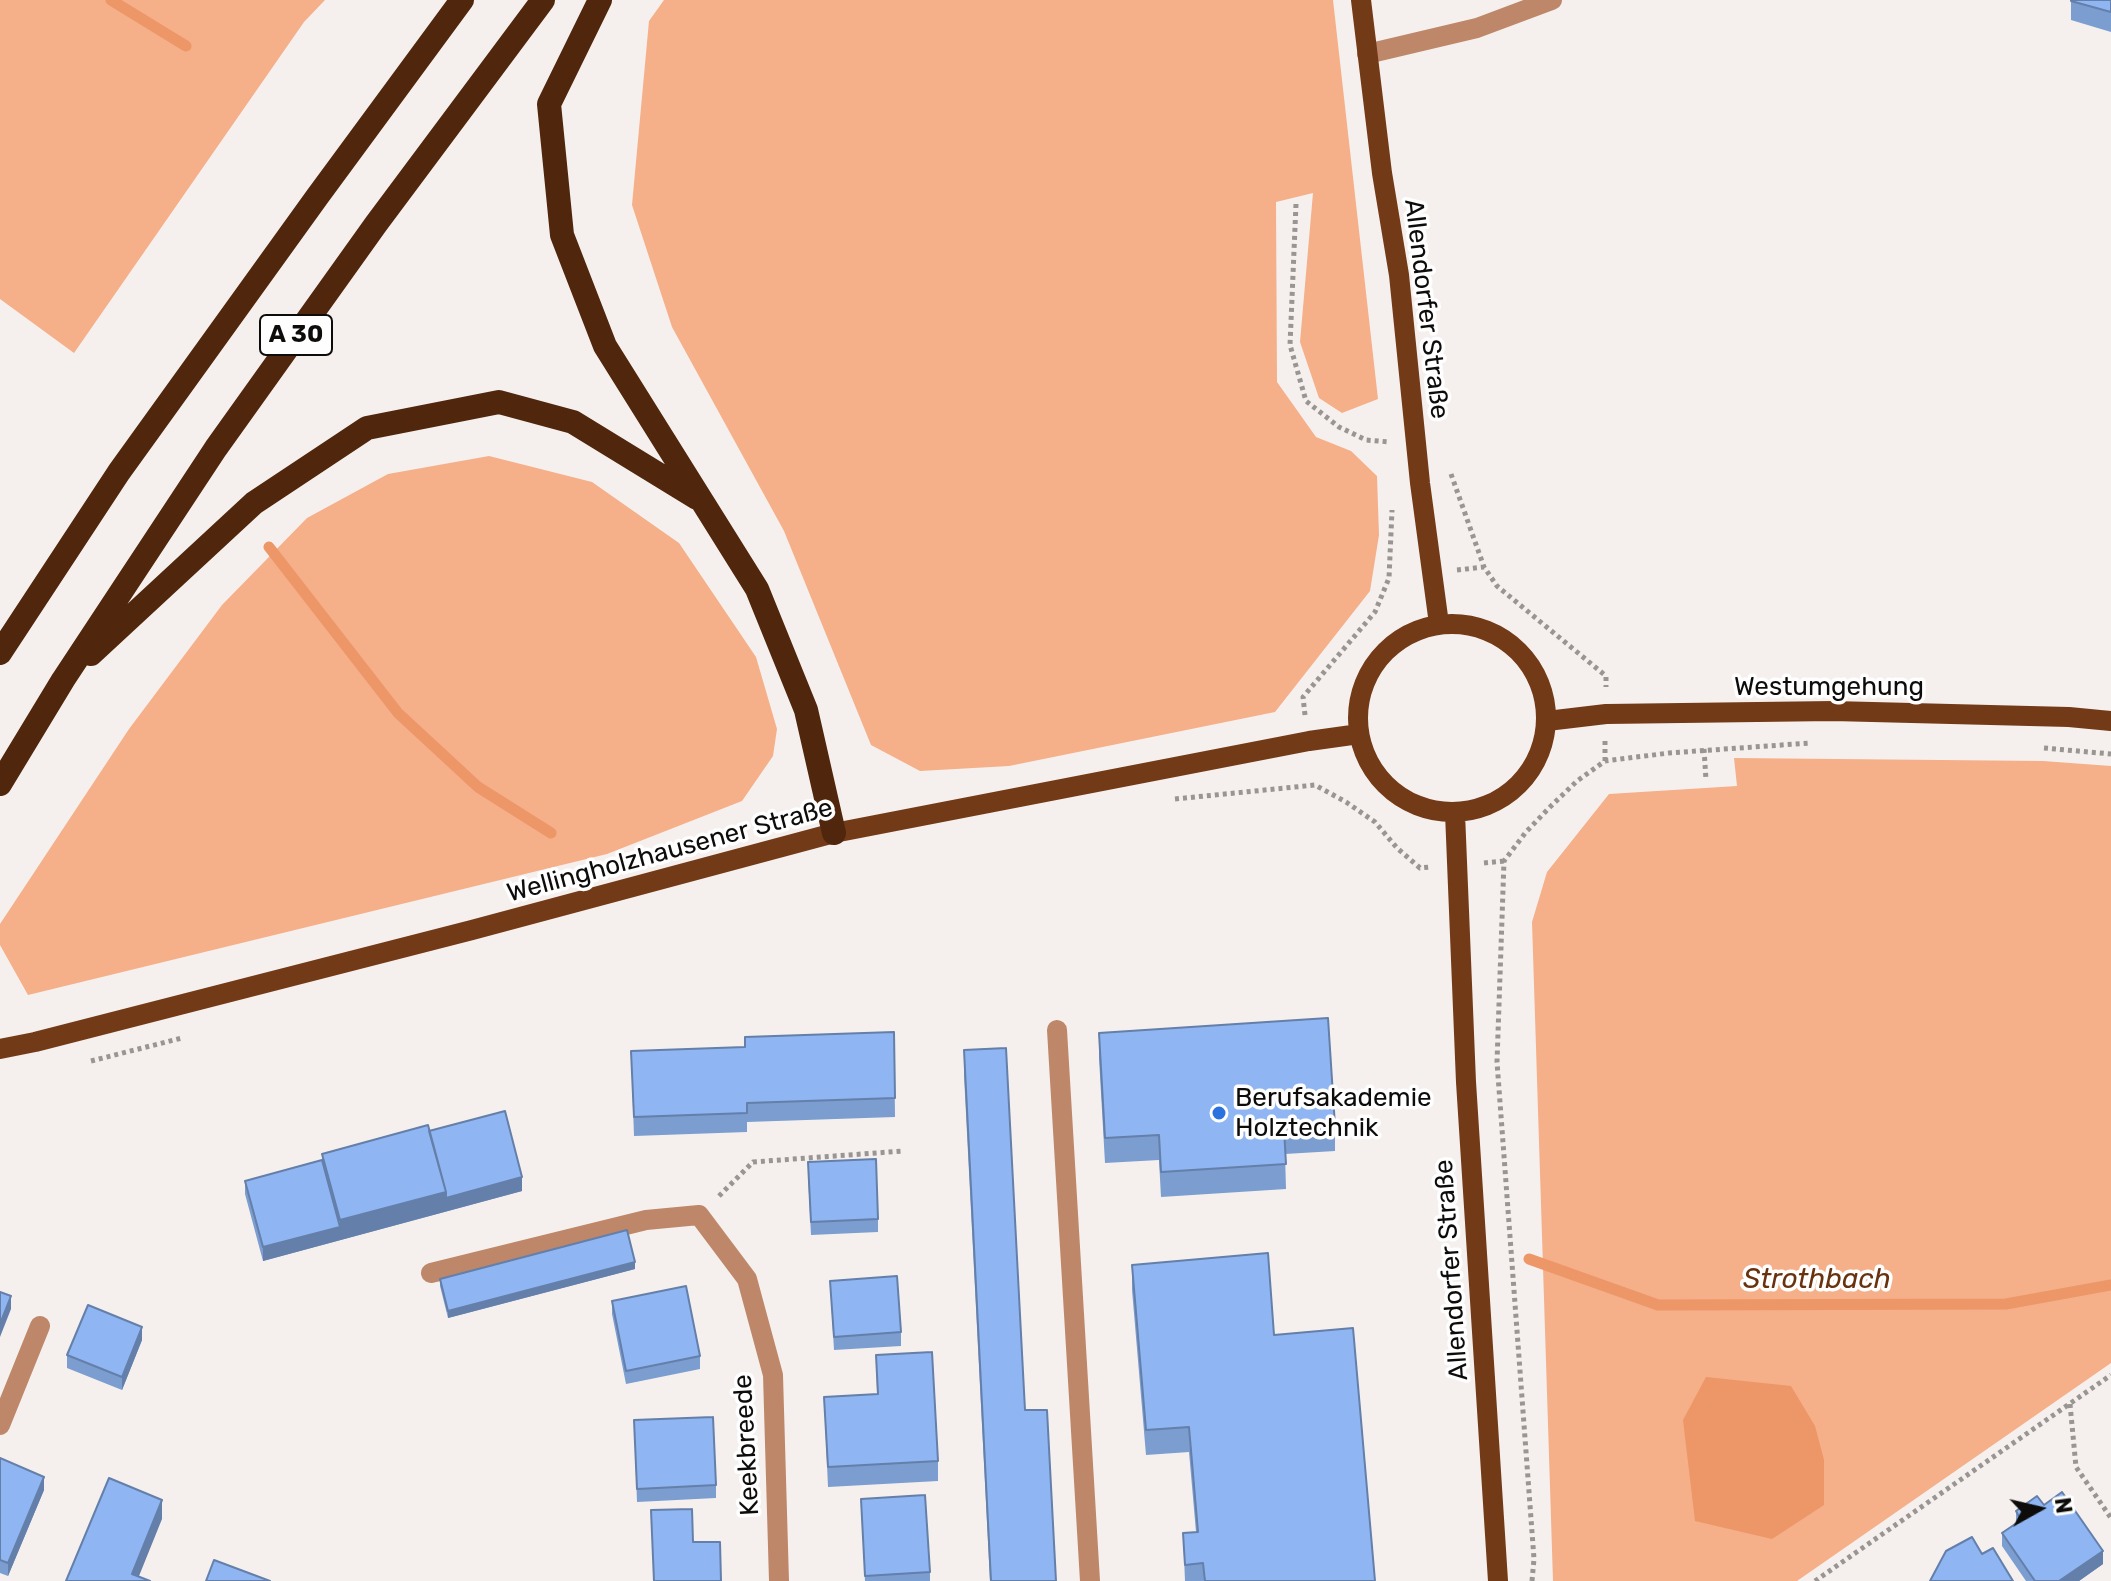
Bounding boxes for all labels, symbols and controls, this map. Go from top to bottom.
street label: Allendorfer Straße [1397,197,1455,421]
road number: A 30 [260,315,332,355]
street label: Westumgehung [1734,671,1924,703]
street label: Wellingholzhausener Straße [504,792,836,910]
place label: Berufsakademie Holztechnik [1235,1082,1432,1144]
marker: Berufsakademie Holztechnik [1210,1104,1228,1122]
street label: Allendorfer Straße [1429,1158,1475,1382]
water label: Strothbach [1743,1263,1891,1297]
street label: Keekbreede [728,1373,766,1517]
north arrow [1999,1469,2079,1549]
text: N [2049,1496,2078,1515]

